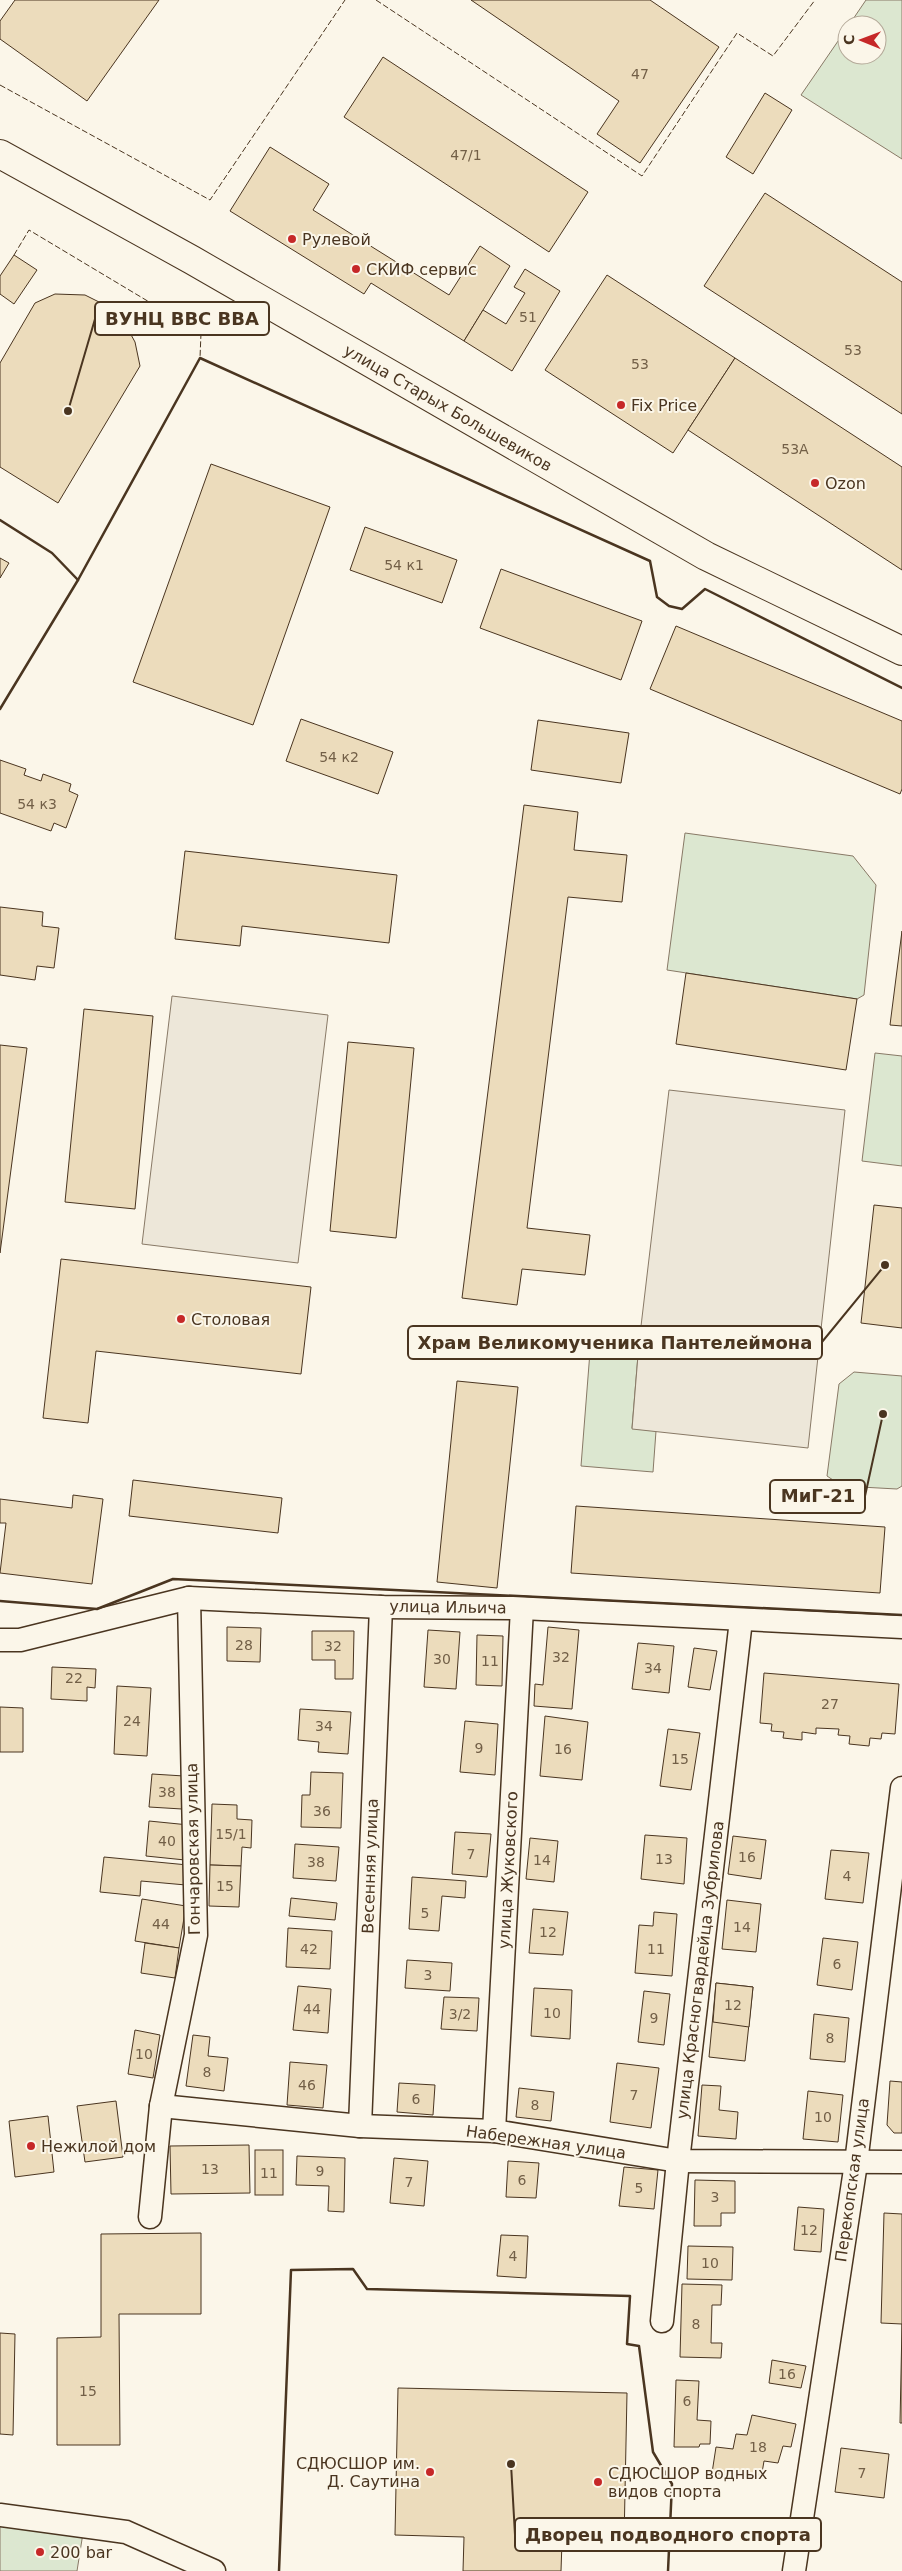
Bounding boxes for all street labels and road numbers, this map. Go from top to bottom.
street label: улица Старых Большевиков [341,340,555,476]
street label: улица Ильича [389,1596,507,1618]
street label: Гончаровская улица [182,1763,204,1935]
street label: улица Жуковского [494,1791,522,1949]
street label: Весенняя улица [358,1798,382,1934]
street label: улица Красногвардейца Зубрилова [672,1820,728,2120]
street label: Перекопская улица [831,2097,873,2263]
street label: Набережная улица [465,2121,627,2163]

